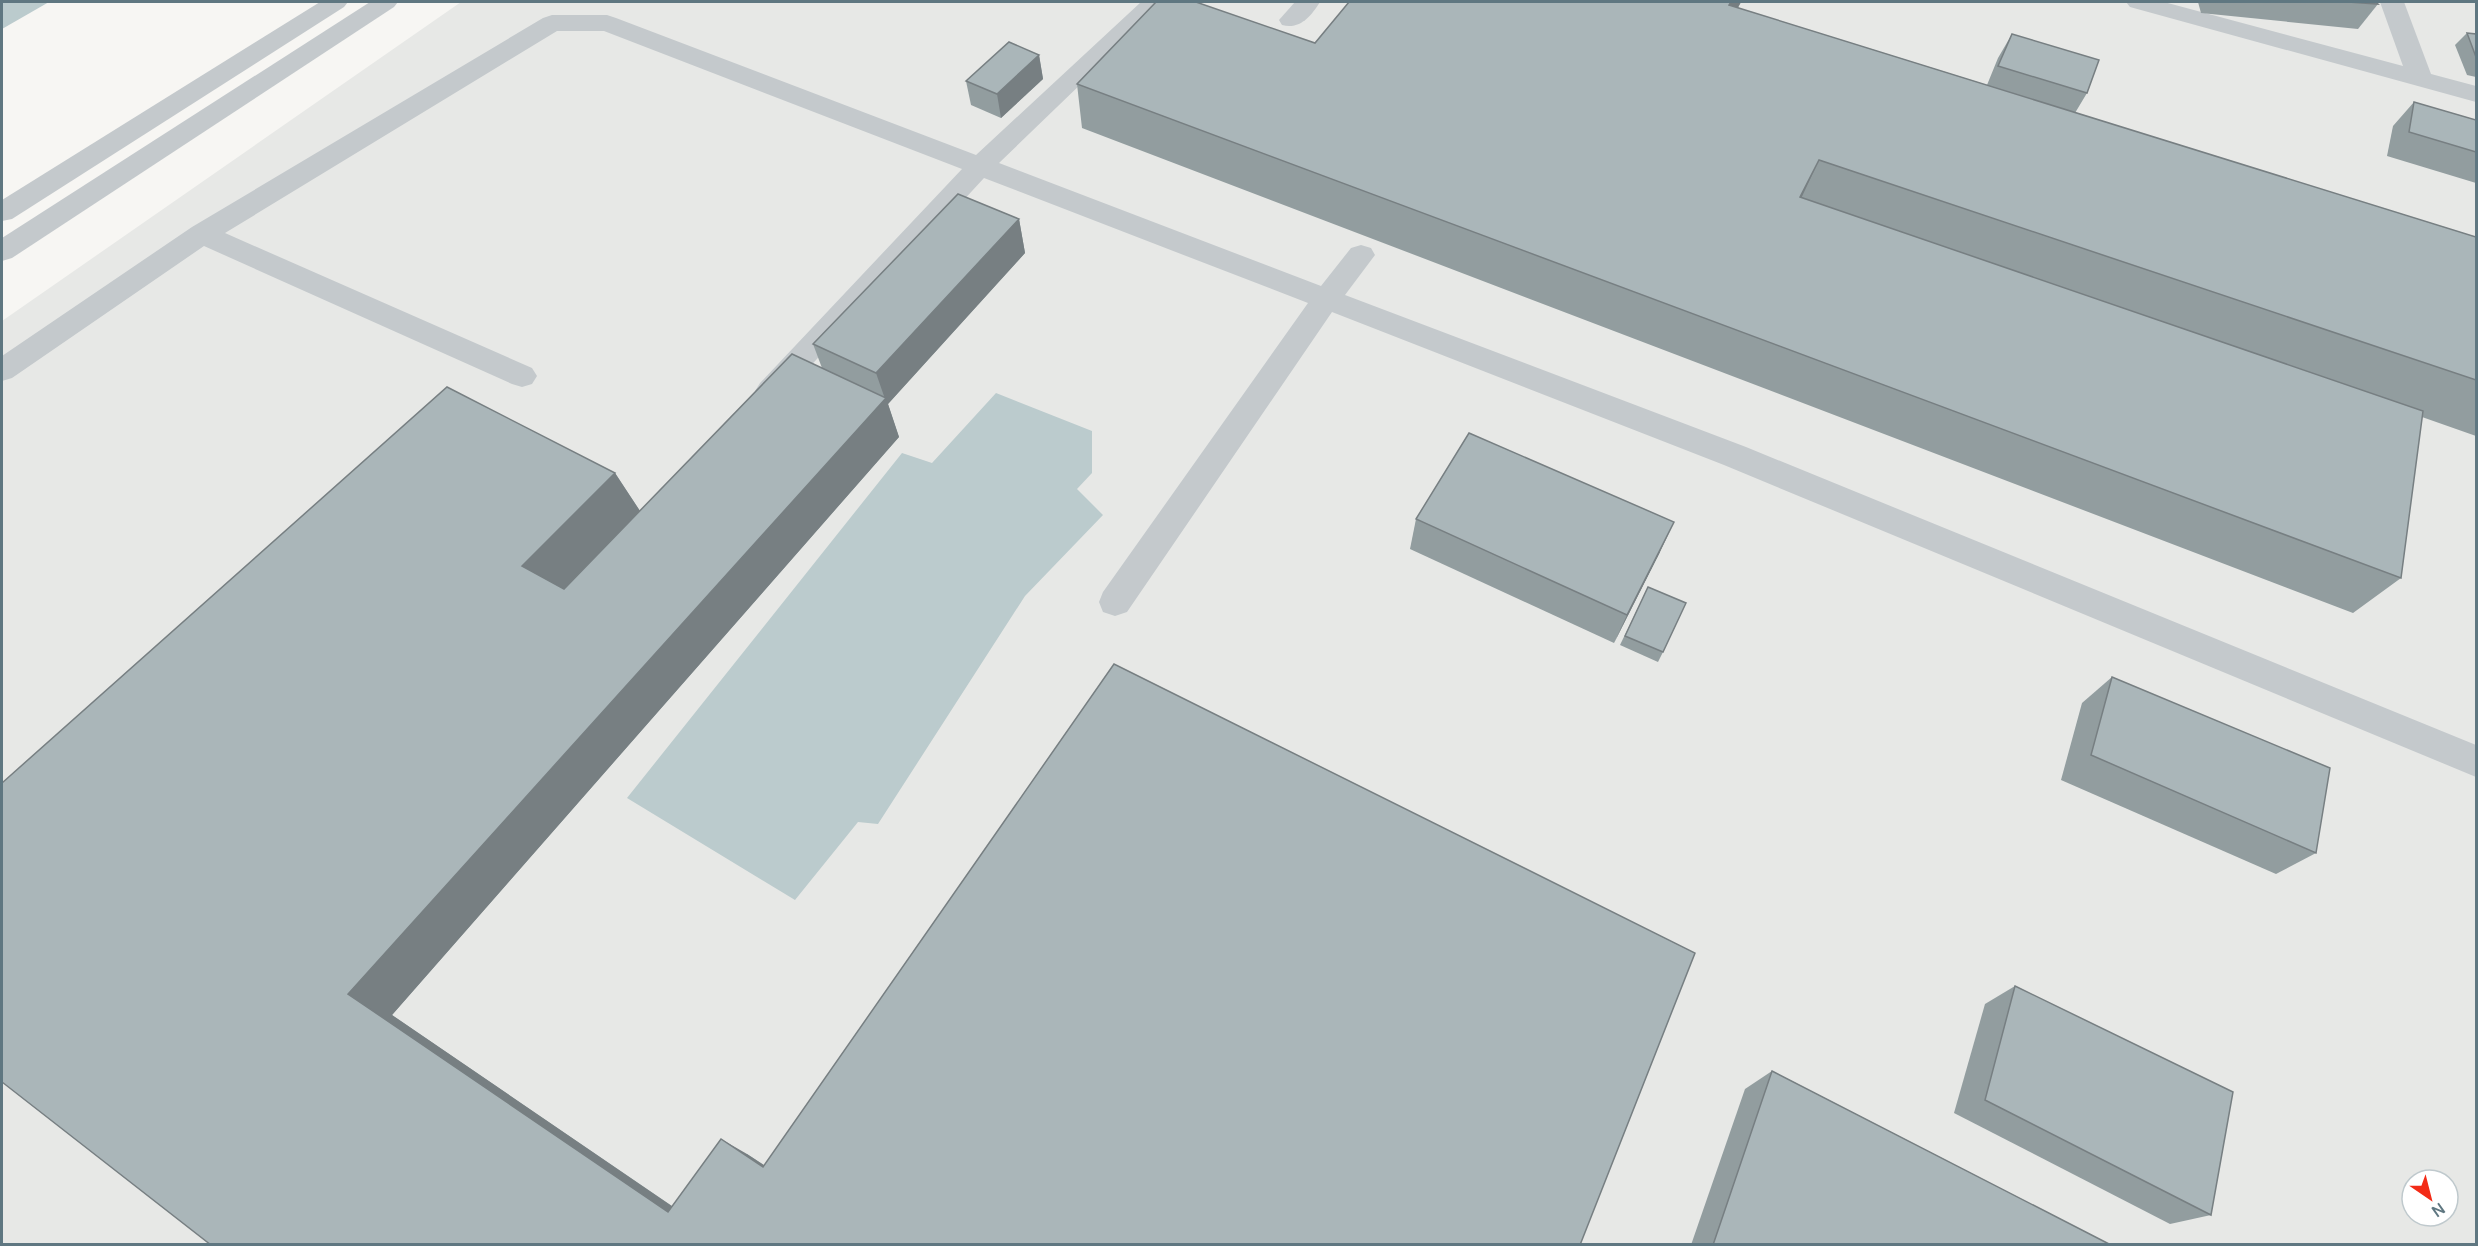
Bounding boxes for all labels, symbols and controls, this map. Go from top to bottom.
north arrow [2400,1168,2460,1228]
text: N [2428,1198,2450,1223]

